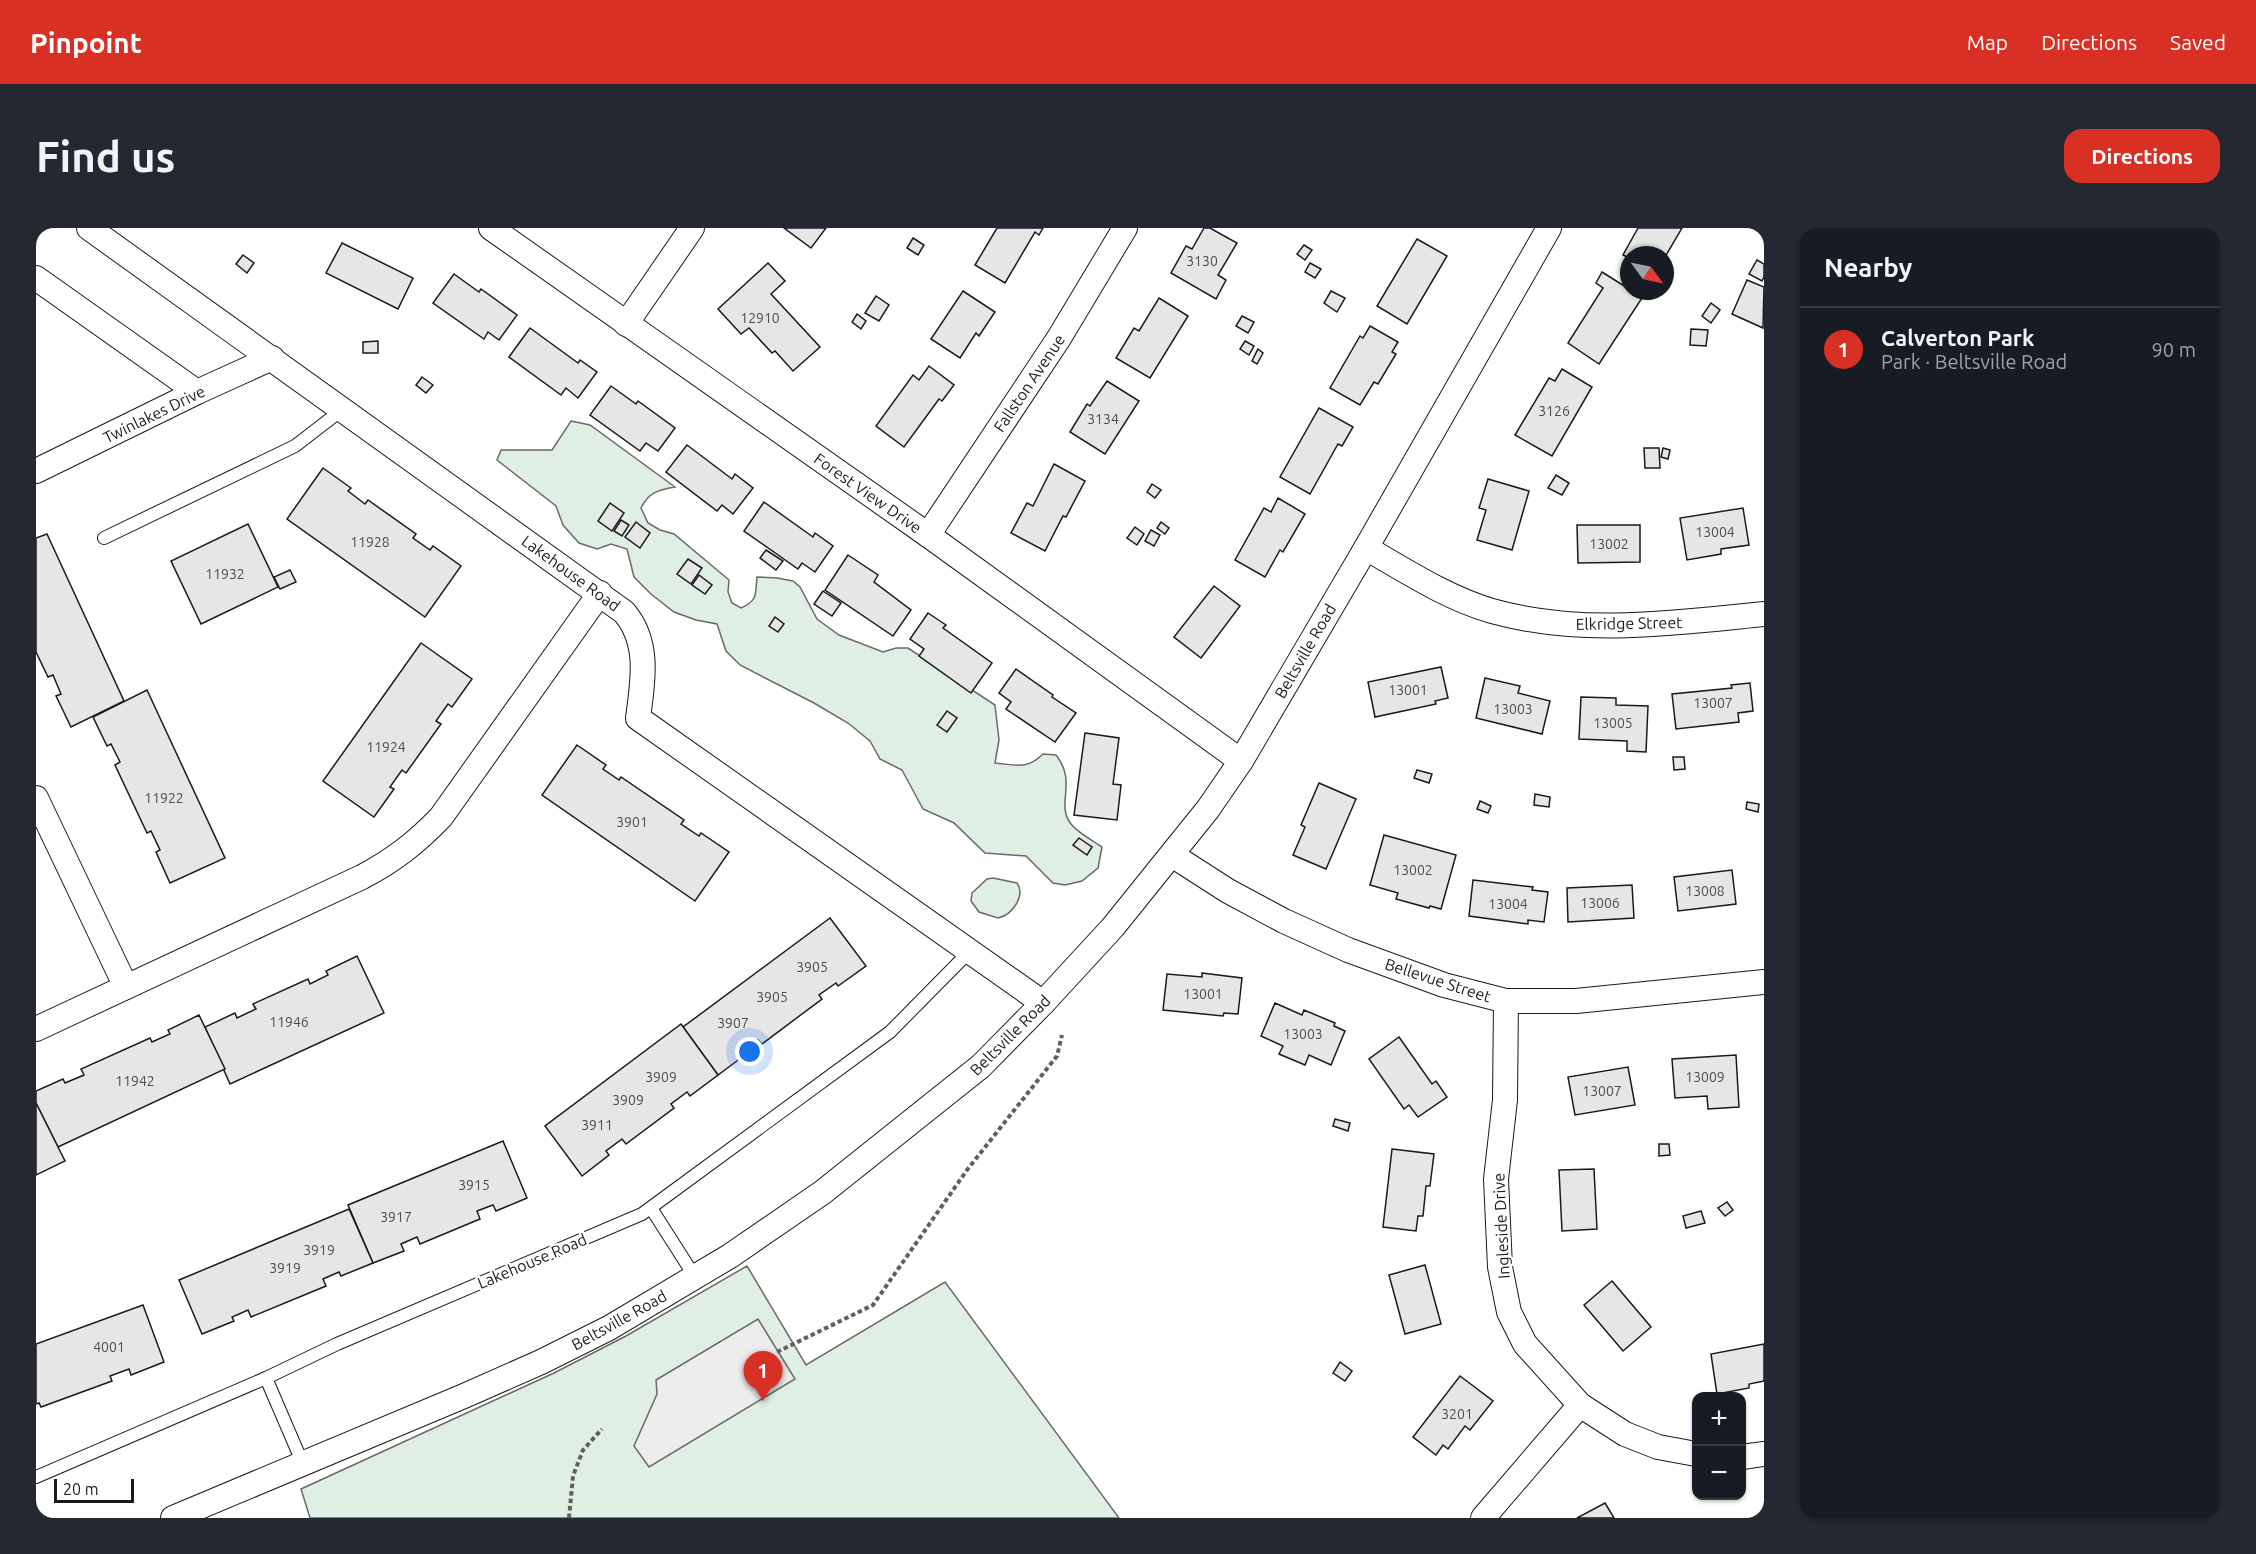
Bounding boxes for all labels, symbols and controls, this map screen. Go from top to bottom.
text: Pinpoint [30,27,142,58]
text: Map [1967,30,2008,54]
text: Directions [2041,30,2137,54]
text: Saved [2170,30,2226,54]
button: Directions [2064,129,2220,183]
text: Find us [36,133,175,180]
north arrow [1620,246,1674,300]
house number: 3130 [1186,253,1218,269]
text: Nearby [1824,253,1912,282]
house number: 12910 [740,310,780,326]
text: Calverton Park [1881,325,2034,350]
street label: Fallston Avenue [990,331,1068,435]
text: 1 [1838,338,1849,361]
text: 90 m [2152,338,2196,361]
text: Park · Beltsville Road [1881,350,2067,373]
street label: Twinlakes Drive [100,382,208,446]
house number: 3126 [1538,403,1570,419]
house number: 3134 [1087,411,1119,427]
street label: Forest View Drive [811,449,925,537]
house number: 13004 [1695,524,1735,540]
street label: Lakehouse Road [518,531,624,615]
house number: 11928 [350,534,390,550]
house number: 13002 [1589,536,1629,552]
house number: 11932 [205,566,245,582]
street label: Beltsville Road [1271,601,1339,701]
street label: Elkridge Street [1575,613,1683,633]
house number: 13001 [1388,682,1428,698]
house number: 13007 [1693,695,1733,711]
house number: 13003 [1493,701,1533,717]
house number: 13005 [1593,715,1633,731]
house number: 11924 [366,739,406,755]
house number: 11922 [144,790,184,806]
house number: 3901 [616,814,648,830]
house number: 13002 [1393,862,1433,878]
house number: 13008 [1685,883,1725,899]
house number: 13006 [1580,895,1620,911]
house number: 13004 [1488,896,1528,912]
street label: Bellevue Street [1383,954,1494,1006]
house number: 3905 [796,959,828,975]
house number: 13001 [1183,986,1223,1002]
house number: 3905 [756,989,788,1005]
street label: Beltsville Road [966,991,1054,1079]
house number: 11946 [269,1014,309,1030]
house number: 3907 [717,1015,749,1031]
house number: 13003 [1283,1026,1323,1042]
your location [735,1037,764,1066]
house number: 3909 [645,1069,677,1085]
house number: 13009 [1685,1069,1725,1085]
house number: 11942 [115,1073,155,1089]
house number: 13007 [1582,1083,1622,1099]
house number: 3909 [612,1092,644,1108]
house number: 3911 [581,1117,613,1133]
street label: Ingleside Drive [1489,1173,1513,1279]
house number: 3915 [458,1177,490,1193]
house number: 3917 [380,1209,412,1225]
street label: Lakehouse Road [475,1230,589,1292]
house number: 3919 [303,1242,335,1258]
house number: 3919 [269,1260,301,1276]
street label: Beltsville Road [568,1286,670,1354]
house number: 4001 [93,1339,125,1355]
pin: 1 [744,1352,782,1401]
map controls [1692,1392,1746,1500]
button: + [1692,1392,1746,1446]
house number: 3201 [1441,1406,1473,1422]
button: − [1692,1446,1746,1500]
scale bar [54,1476,134,1504]
text: 20 m [63,1480,99,1498]

